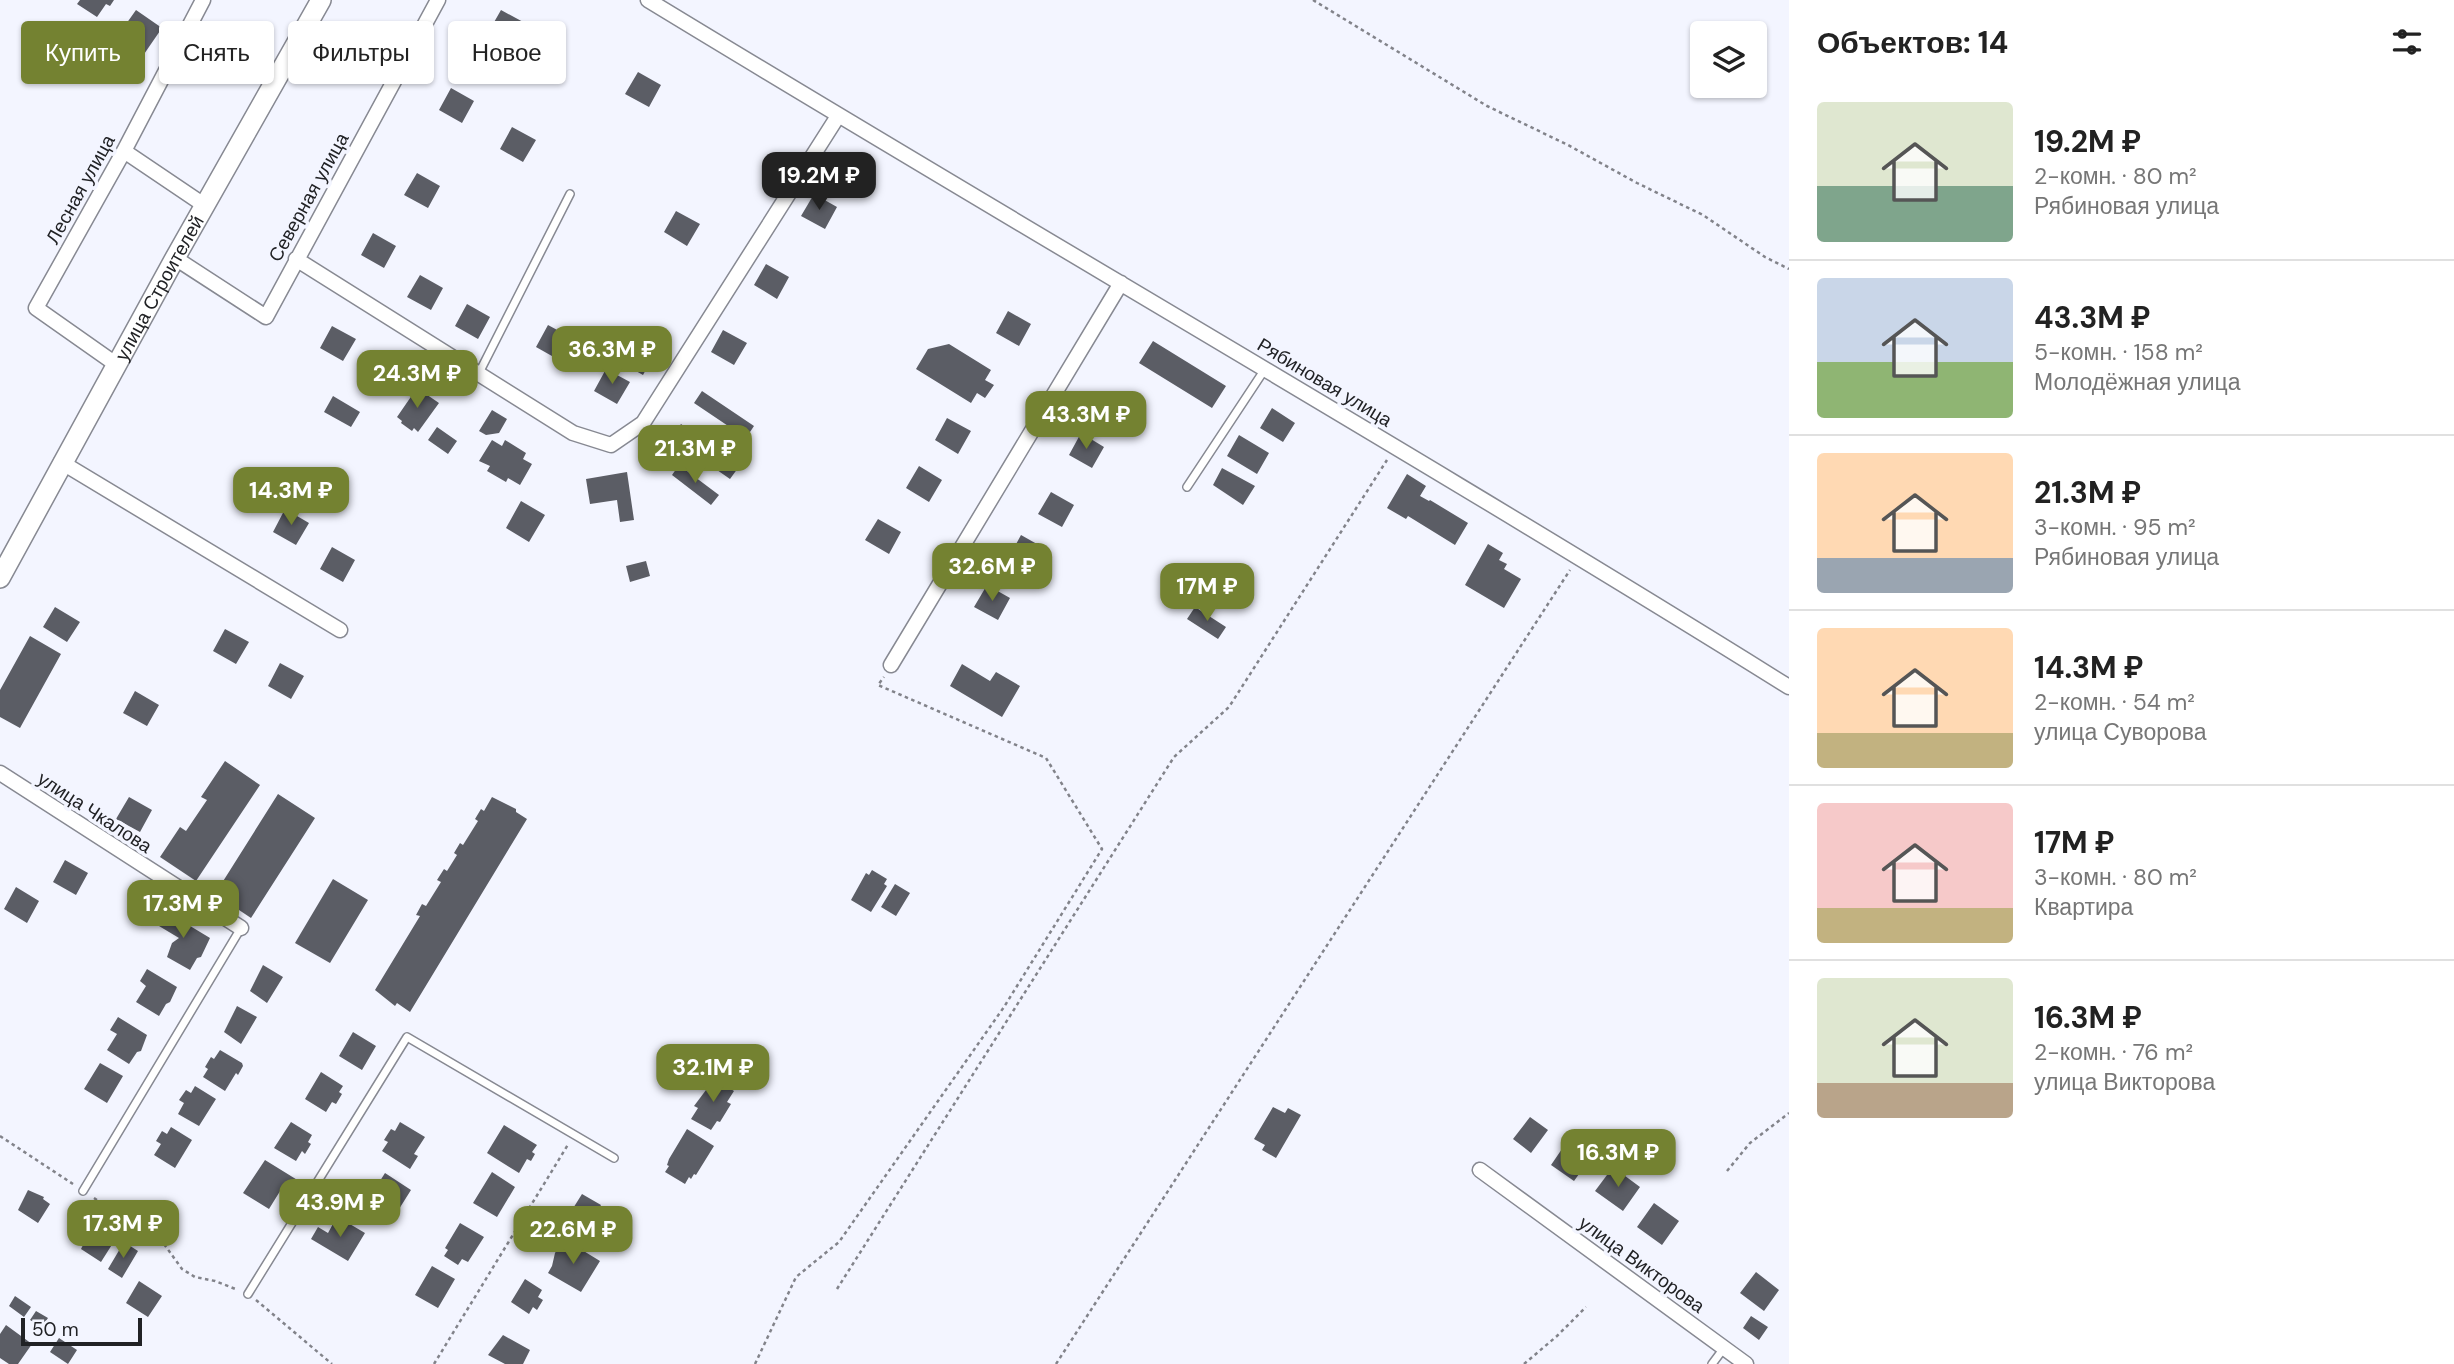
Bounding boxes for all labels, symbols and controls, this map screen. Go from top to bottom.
chip: Купить [21,21,145,84]
chip: Снять [159,21,274,84]
chip: Фильтры [288,21,434,84]
chip: Новое [448,21,566,84]
map controls [1690,21,1767,98]
button: layers [1690,21,1767,98]
text: Объектов: 14 [1817,23,2008,62]
icon: filters [2388,23,2426,61]
text: 19.2M ₽ [2034,122,2141,161]
street label: Северная улица [263,128,354,266]
street label: Лесная улица [40,130,121,248]
icon: home [1873,130,1957,214]
pin: 19.2M ₽ [754,152,884,212]
text: 19.2M ₽ [778,160,860,190]
text: 2-комн. · 80 m² [2034,161,2197,191]
text: Рябиновая улица [2034,191,2219,221]
street label: улица Строителей [109,211,210,365]
text: 43.3M ₽ [2034,298,2151,337]
icon: home [1873,306,1957,390]
pin: 36.3M ₽ [547,326,677,386]
street label: Рябиновая улица [1253,332,1397,433]
text: 36.3M ₽ [568,334,656,364]
text: 5-комн. · 158 m² [2034,337,2203,367]
pin: 24.3M ₽ [352,350,482,410]
text: 24.3M ₽ [373,358,461,388]
text: Молодёжная улица [2034,367,2241,397]
pin: 43.3M ₽ [1021,392,1151,451]
text: 43.3M ₽ [1041,399,1131,429]
pin: 21.3M ₽ [630,426,760,485]
text: 21.3M ₽ [654,433,736,463]
pin: 14.3M ₽ [226,468,356,527]
text: 21.3M ₽ [2034,473,2141,512]
text: 14.3M ₽ [249,475,333,505]
icon: home [1873,481,1957,565]
text: 3-комн. · 95 m² [2034,512,2196,542]
text: Рябиновая улица [2034,542,2219,572]
pin: 32.6M ₽ [927,544,1057,603]
text: 32.6M ₽ [948,551,1036,581]
pin: 17M ₽ [1158,564,1256,623]
text: 17M ₽ [1176,571,1238,601]
text: 14.3M ₽ [2034,648,2143,687]
icon: home [1873,656,1957,740]
text: 2-комн. · 54 m² [2034,687,2195,717]
text: улица Суворова [2034,717,2207,747]
street label: улица Чкалова [33,766,157,859]
text: 17M ₽ [2034,823,2114,862]
icon: home [1873,831,1957,915]
text: 3-комн. · 80 m² [2034,862,2197,892]
pin: 17.3M ₽ [118,880,248,940]
text: 17.3M ₽ [143,888,223,918]
text: Квартира [2034,892,2133,922]
text: 16.3M ₽ [2034,998,2142,1037]
icon: home [1873,1006,1957,1090]
text: 2-комн. · 76 m² [2034,1037,2193,1067]
pin: 32.1M ₽ [648,1044,778,1104]
text: 32.1M ₽ [672,1052,754,1082]
text: улица Викторова [2034,1067,2215,1097]
pin: 16.3M ₽ [1553,1130,1683,1189]
text: 16.3M ₽ [1577,1137,1659,1167]
pin: 43.9M ₽ [275,1180,405,1239]
text: 43.9M ₽ [295,1187,385,1217]
pin: 17.3M ₽ [58,1200,188,1260]
pin: 22.6M ₽ [508,1206,638,1266]
text: 17.3M ₽ [83,1208,163,1238]
street label: улица Викторова [1574,1210,1710,1319]
text: 22.6M ₽ [529,1214,617,1244]
scale bar [21,1315,142,1347]
text: 50 m [32,1317,79,1342]

